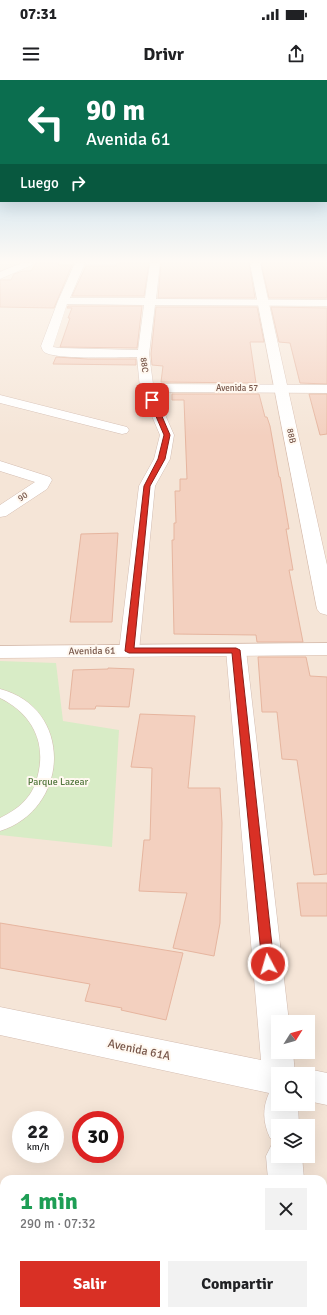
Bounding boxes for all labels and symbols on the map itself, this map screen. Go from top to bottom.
street label: 88C [138,357,150,374]
pin [135,383,169,417]
street label: Avenida 57 [216,383,258,394]
street label: 88B [284,427,298,445]
street label: 90 [16,490,30,504]
street label: Avenida 61 [68,645,116,657]
park label: Parque Lazear [28,776,88,788]
position arrow [247,943,289,985]
north arrow [271,1015,315,1059]
street label: Avenida 61A [106,1036,172,1064]
speed limit sign: 30 [72,1111,124,1163]

